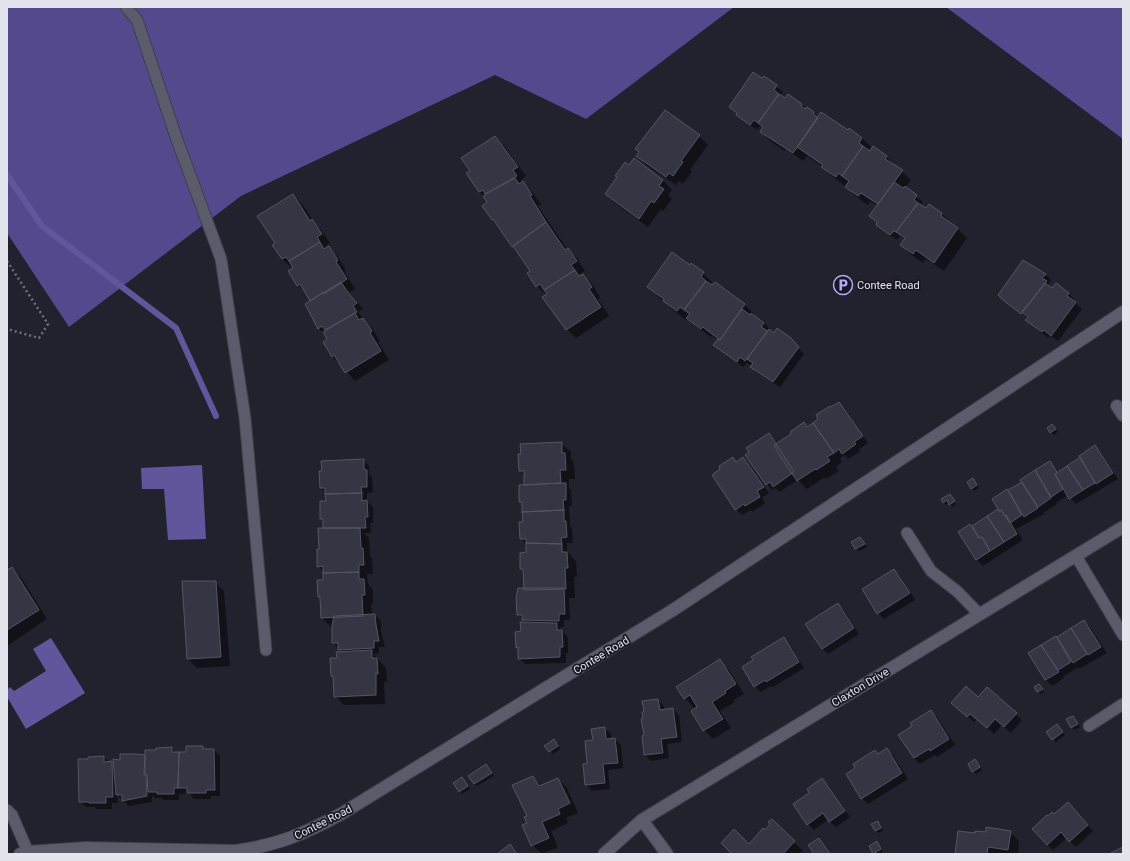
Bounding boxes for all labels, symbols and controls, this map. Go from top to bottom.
parking icon: Contee Road [832,274,854,296]
place label: Contee Road [857,279,920,292]
street label: Contee Road [571,634,631,677]
street label: Claxton Drive [829,665,891,710]
street label: Contee Road [292,802,354,842]

